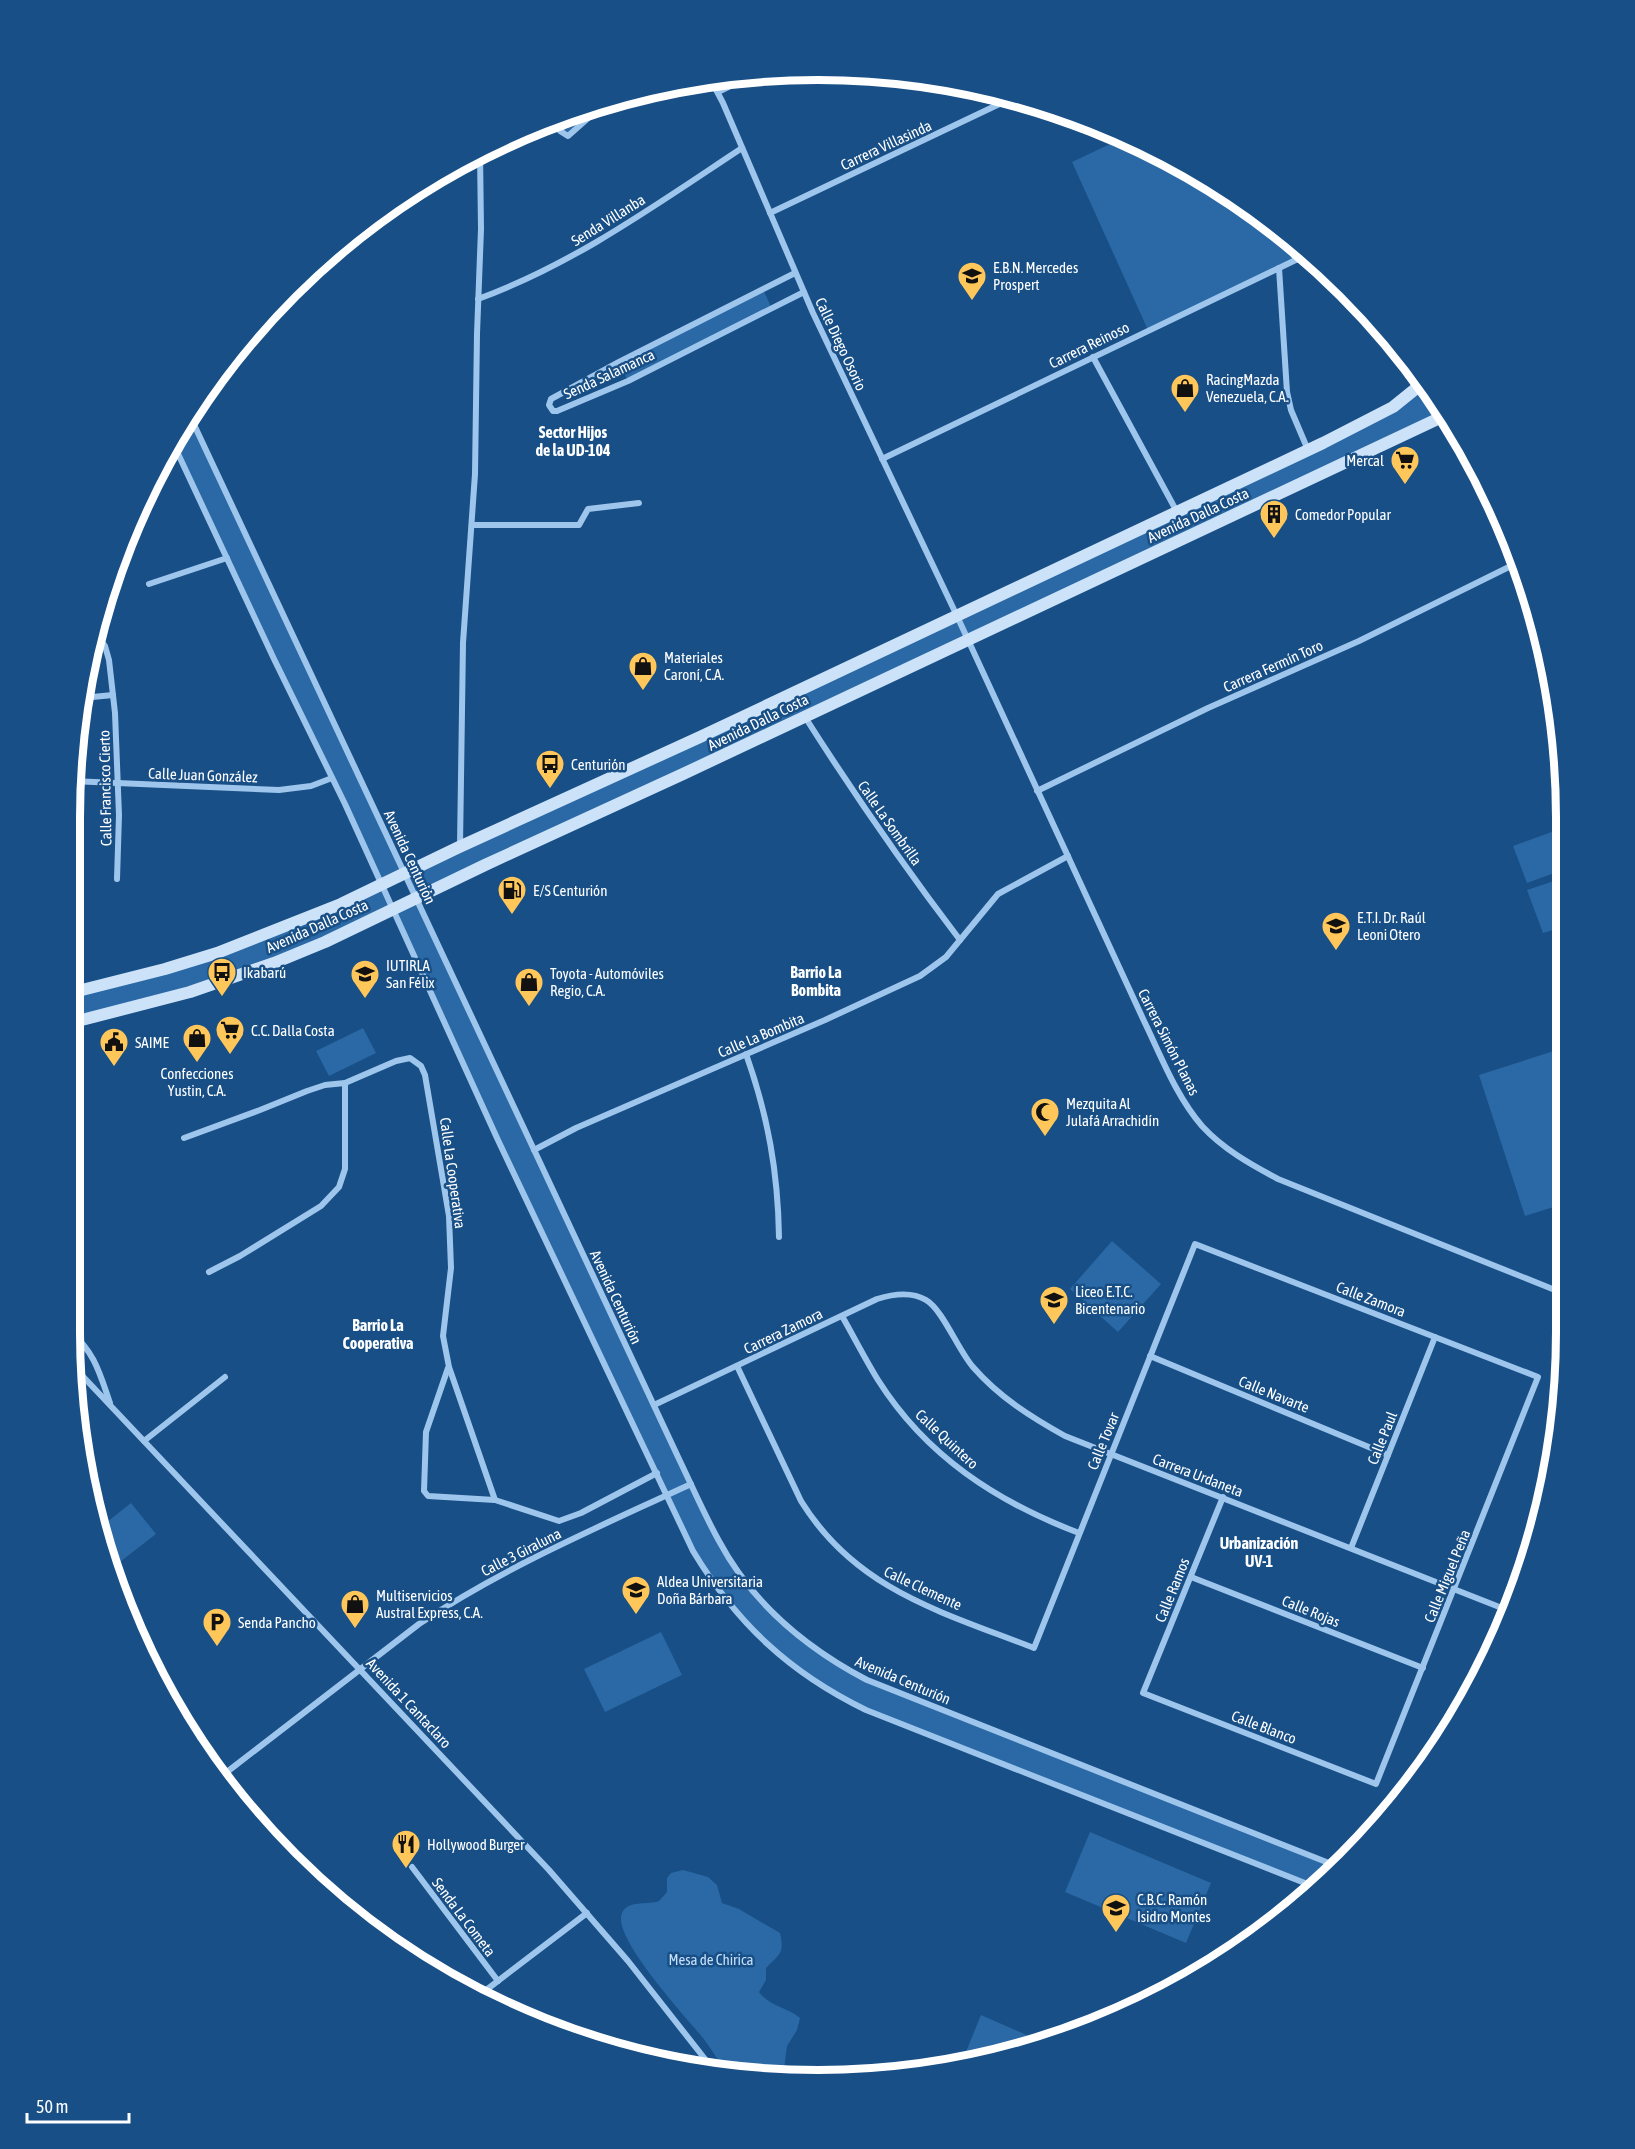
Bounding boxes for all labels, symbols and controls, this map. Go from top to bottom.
street label: Carrera Villasinda [838,117,934,173]
street label: Senda Villanba [568,191,648,249]
place label: E.B.N. Mercedes Prospert [993,259,1078,293]
school or university icon: E.B.N. Mercedes Prospert [956,260,988,302]
street label: Calle Diego Osorio [812,295,870,393]
street label: Carrera Reinoso [1046,318,1132,372]
street label: Senda Salamanca [561,346,657,402]
place label: RacingMazda Venezuela, C.A. [1206,371,1289,405]
shop icon: RacingMazda Venezuela, C.A. [1169,372,1201,414]
district label: Sector Hijos de la UD-104 [535,423,611,459]
supermarket icon: Mercal [1389,444,1421,486]
place label: Mercal [1346,452,1384,469]
street label: Avenida Dalla Costa [1145,484,1251,546]
building icon: Comedor Popular [1258,498,1290,540]
place label: Comedor Popular [1295,506,1392,523]
street label: Carrera Fermín Toro [1221,636,1325,696]
place label: Materiales Caroní, C.A. [664,649,724,683]
shop icon: Materiales Caroní, C.A. [627,650,659,692]
street label: Avenida Dalla Costa [705,690,811,754]
street label: Calle Francisco Cierto [95,730,115,846]
bus stop icon: Centurión [534,748,566,790]
place label: Centurión [571,756,626,773]
street label: Calle Juan González [148,765,259,785]
street label: Calle La Sombrilla [855,777,925,869]
street label: Avenida Centurión [381,807,439,907]
fuel station icon: E/S Centurión [496,874,528,916]
place label: E/S Centurión [533,882,607,899]
street label: Avenida Dalla Costa [263,896,371,956]
place label: E.T.I. Dr. Raúl Leoni Otero [1357,909,1426,943]
school or university icon: E.T.I. Dr. Raúl Leoni Otero [1320,910,1352,952]
bus stop icon: Ikabarú [206,956,238,998]
place label: IUTIRLA San Félix [386,957,435,991]
school or university icon: IUTIRLA San Félix [349,958,381,1000]
district label: Barrio La Bombita [790,963,842,999]
place label: Ikabarú [243,964,286,981]
place label: Toyota - Automóviles Regio, C.A. [550,965,664,999]
shop icon: Toyota - Automóviles Regio, C.A. [513,966,545,1008]
street label: Carrera Simón Planas [1135,986,1203,1098]
street label: Calle La Bombita [715,1009,807,1061]
supermarket icon: C.C. Dalla Costa [214,1014,246,1056]
shop icon: Confecciones Yustin, C.A. [181,1022,213,1064]
place label: C.C. Dalla Costa [251,1022,335,1039]
public building icon: SAIME [98,1026,130,1068]
place label: SAIME [135,1034,170,1051]
place label: Confecciones Yustin, C.A. [161,1065,233,1099]
place label: Mezquita Al Julafá Arrachidín [1066,1095,1159,1129]
mosque icon: Mezquita Al Julafá Arrachidín [1029,1096,1061,1138]
street label: Calle La Cooperativa [437,1116,469,1230]
street label: Avenida Centurión [587,1247,645,1347]
street label: Calle Zamora [1334,1278,1408,1320]
place label: Liceo E.T.C. Bicentenario [1075,1283,1145,1317]
school or university icon: Liceo E.T.C. Bicentenario [1038,1284,1070,1326]
street label: Carrera Zamora [741,1305,825,1357]
district label: Barrio La Cooperativa [342,1316,414,1352]
street label: Calle Navarte [1236,1372,1312,1416]
street label: Calle Quintero [912,1406,982,1472]
street label: Calle Tovar [1084,1409,1122,1472]
street label: Calle Paul [1364,1409,1400,1467]
street label: Carrera Urdaneta [1150,1450,1246,1500]
street label: Calle 3 Giraluna [478,1525,564,1579]
street label: Calle Miguel Peña [1421,1527,1473,1625]
district label: Urbanización UV-1 [1220,1534,1299,1570]
street label: Calle Ramos [1151,1555,1193,1625]
street label: Calle Clemente [882,1563,965,1613]
place label: Aldea Universitaria Doña Bárbara [657,1573,763,1607]
school or university icon: Aldea Universitaria Doña Bárbara [620,1574,652,1616]
place label: Multiservicios Austral Express, C.A. [376,1587,483,1621]
shop icon: Multiservicios Austral Express, C.A. [339,1588,371,1630]
street label: Calle Rojas [1280,1592,1342,1630]
parking icon: Senda Pancho [201,1606,233,1648]
place label: Senda Pancho [238,1614,316,1631]
street label: Avenida Centurión [853,1652,953,1708]
street label: Avenida 1 Cantaclaro [363,1655,455,1751]
street label: Calle Blanco [1229,1707,1299,1747]
restaurant icon: Hollywood Burger [390,1828,422,1870]
place label: Hollywood Burger [427,1836,525,1853]
street label: Senda La Cometa [429,1874,499,1960]
place label: C.B.C. Ramón Isidro Montes [1137,1891,1211,1925]
school or university icon: C.B.C. Ramón Isidro Montes [1100,1892,1132,1934]
park label: Mesa de Chirica [668,1951,754,1968]
scale bar [27,2086,129,2124]
text: 50 m [36,2096,68,2117]

